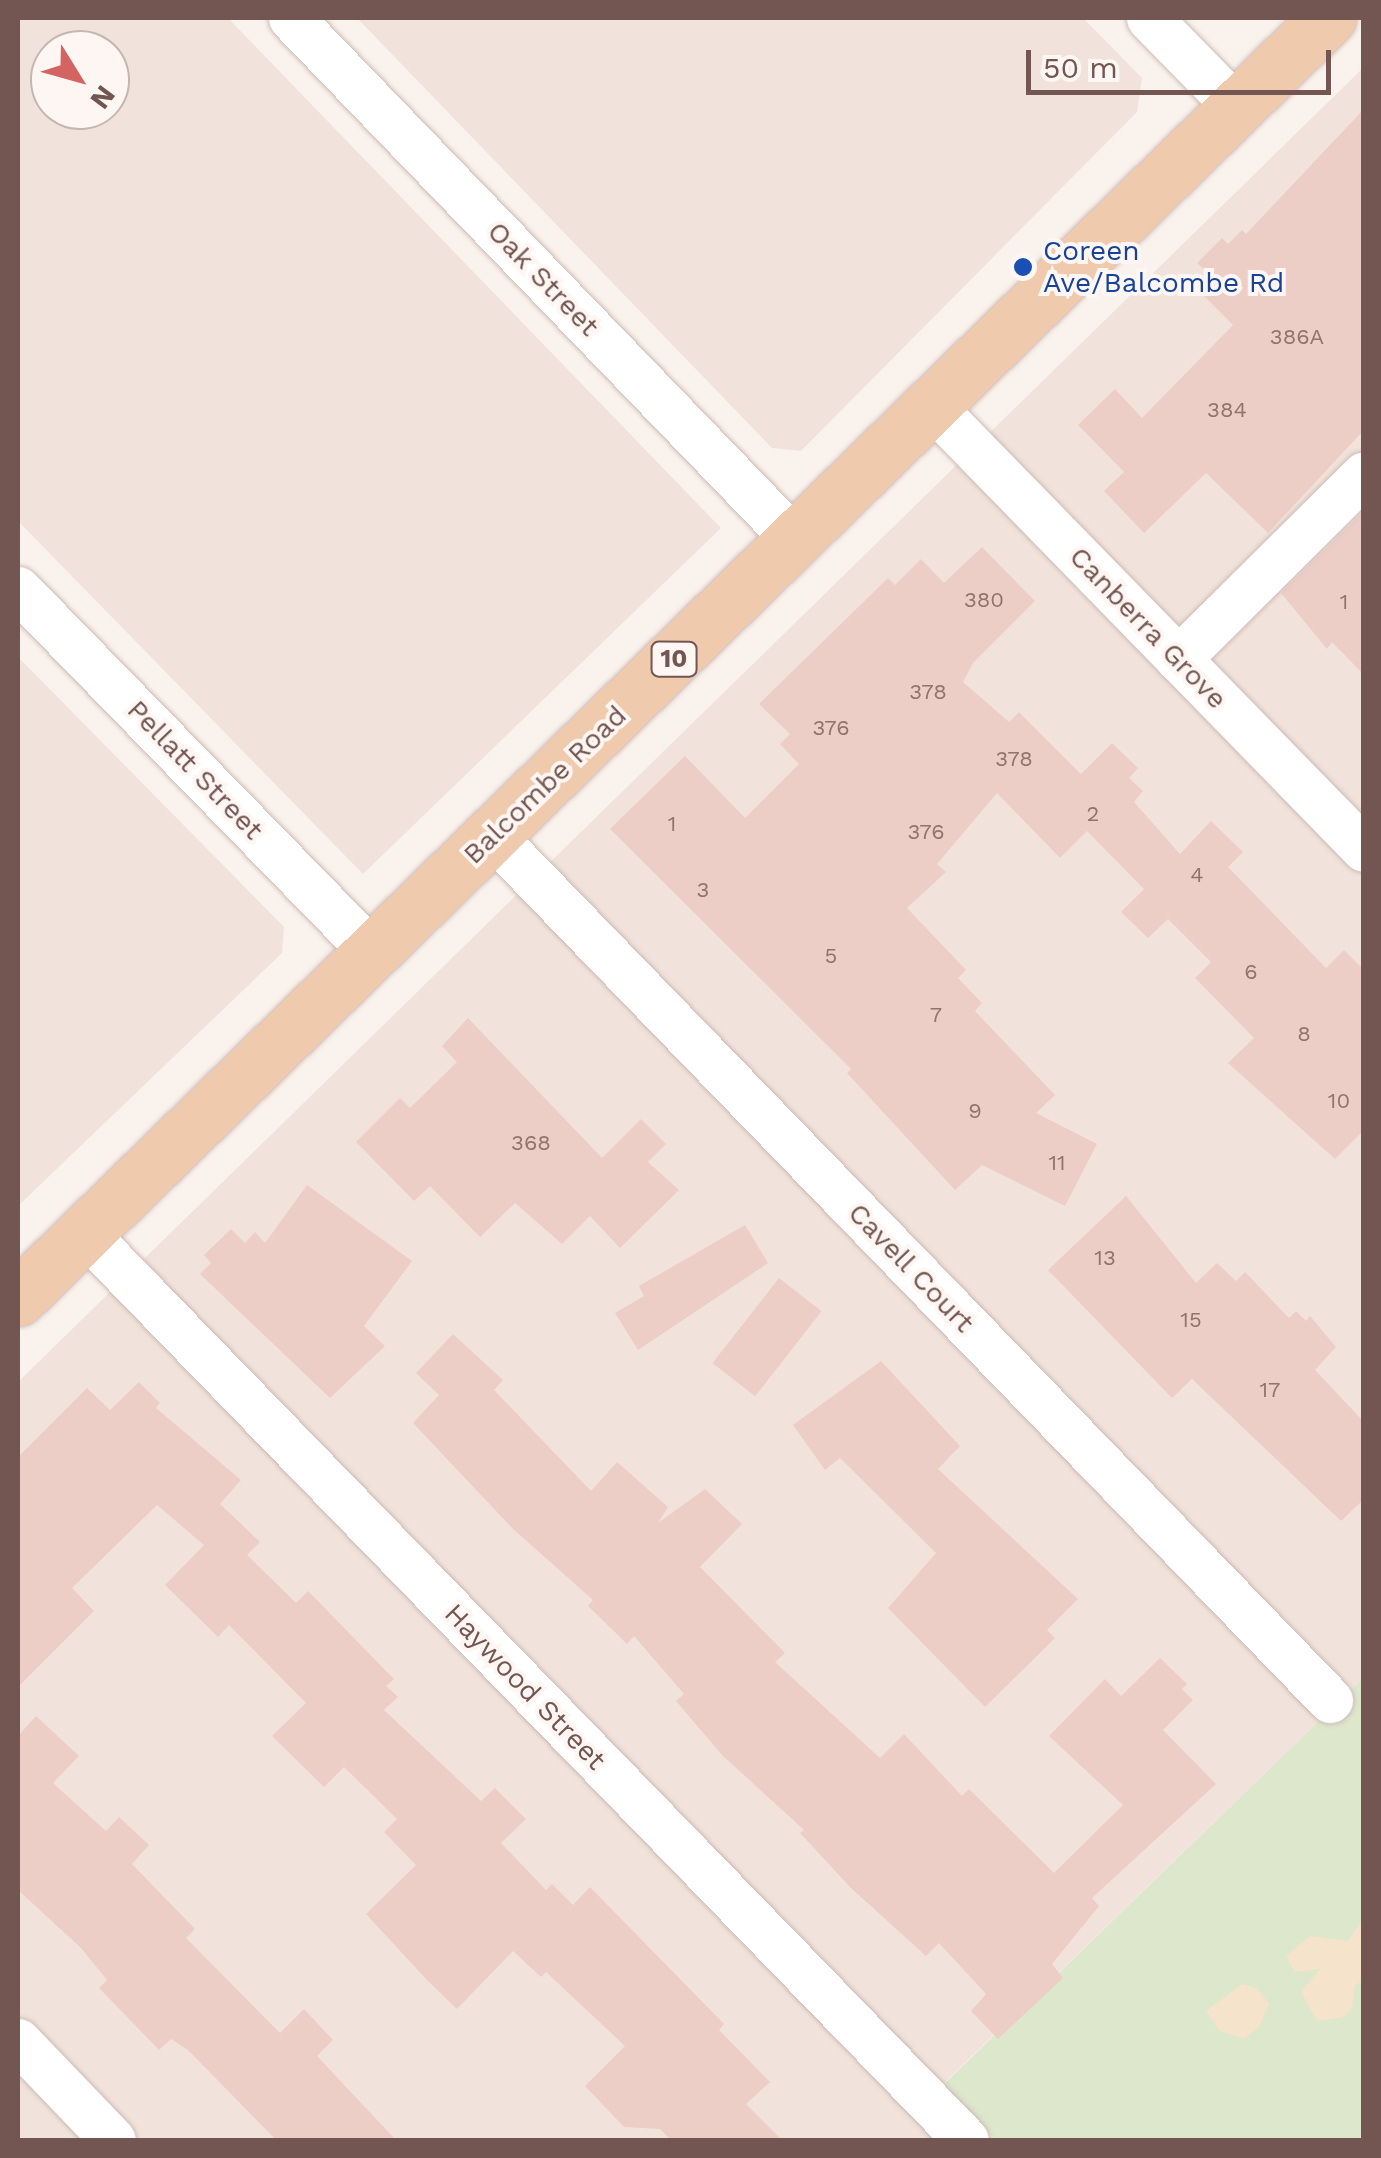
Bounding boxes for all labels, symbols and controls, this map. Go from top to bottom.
north arrow [30,30,130,130]
scale bar [1031,30,1336,92]
text: 50 m [1043,50,1118,85]
text: N [83,79,122,115]
street label: Oak Street [480,215,606,343]
place label: Coreen Ave/Balcombe Rd [1043,234,1284,300]
marker: Coreen Ave/Balcombe Rd [1012,256,1034,278]
house number: 386A [1270,324,1324,350]
house number: 384 [1207,397,1247,423]
street label: Canberra Grove [1062,540,1234,716]
house number: 380 [964,587,1004,613]
house number: 1 [1340,589,1348,615]
road number: 10 [649,639,699,679]
house number: 378 [909,679,947,705]
street label: Pellatt Street [120,693,270,847]
street label: Balcombe Road [457,699,633,871]
house number: 376 [812,715,850,741]
house number: 378 [995,746,1033,772]
house number: 2 [1087,801,1099,827]
house number: 1 [668,811,676,837]
house number: 376 [907,819,945,845]
house number: 4 [1190,862,1204,888]
house number: 3 [697,877,709,903]
house number: 5 [825,943,837,969]
house number: 6 [1244,959,1258,985]
house number: 7 [930,1002,942,1028]
house number: 8 [1297,1021,1311,1047]
house number: 10 [1328,1088,1350,1114]
house number: 9 [968,1098,982,1124]
house number: 368 [511,1130,551,1156]
house number: 11 [1048,1150,1066,1176]
street label: Cavell Court [841,1196,981,1340]
house number: 13 [1094,1245,1116,1271]
house number: 15 [1180,1307,1202,1333]
house number: 17 [1260,1377,1280,1403]
street label: Haywood Street [437,1597,613,1777]

